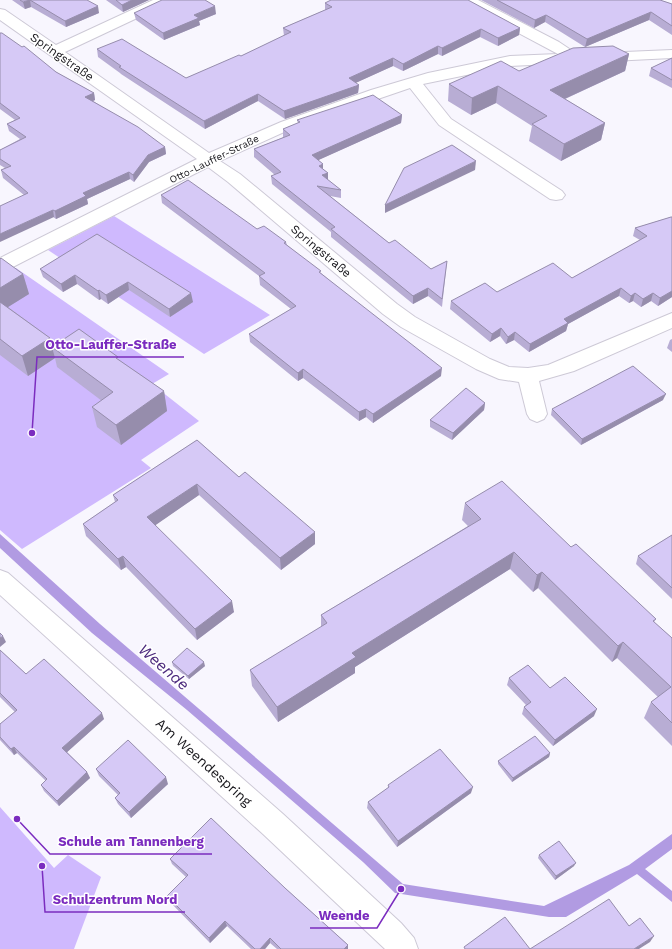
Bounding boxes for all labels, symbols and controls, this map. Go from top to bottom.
street label: Springstraße [28,30,96,84]
street label: Otto-Lauffer-Straße [168,132,261,185]
street label: Springstraße [288,222,354,280]
callout: Otto-Lauffer-Straße [37,332,184,357]
text: Otto-Lauffer-Straße [45,337,177,352]
water label: Weende [135,640,193,694]
street label: Am Weendespring [153,715,256,810]
callout: Schule am Tannenberg [50,829,212,854]
text: Schule am Tannenberg [58,834,205,849]
callout: Schulzentrum Nord [45,887,185,912]
text: Schulzentrum Nord [53,892,177,907]
callout: Weende [310,903,377,928]
text: Weende [318,908,370,923]

